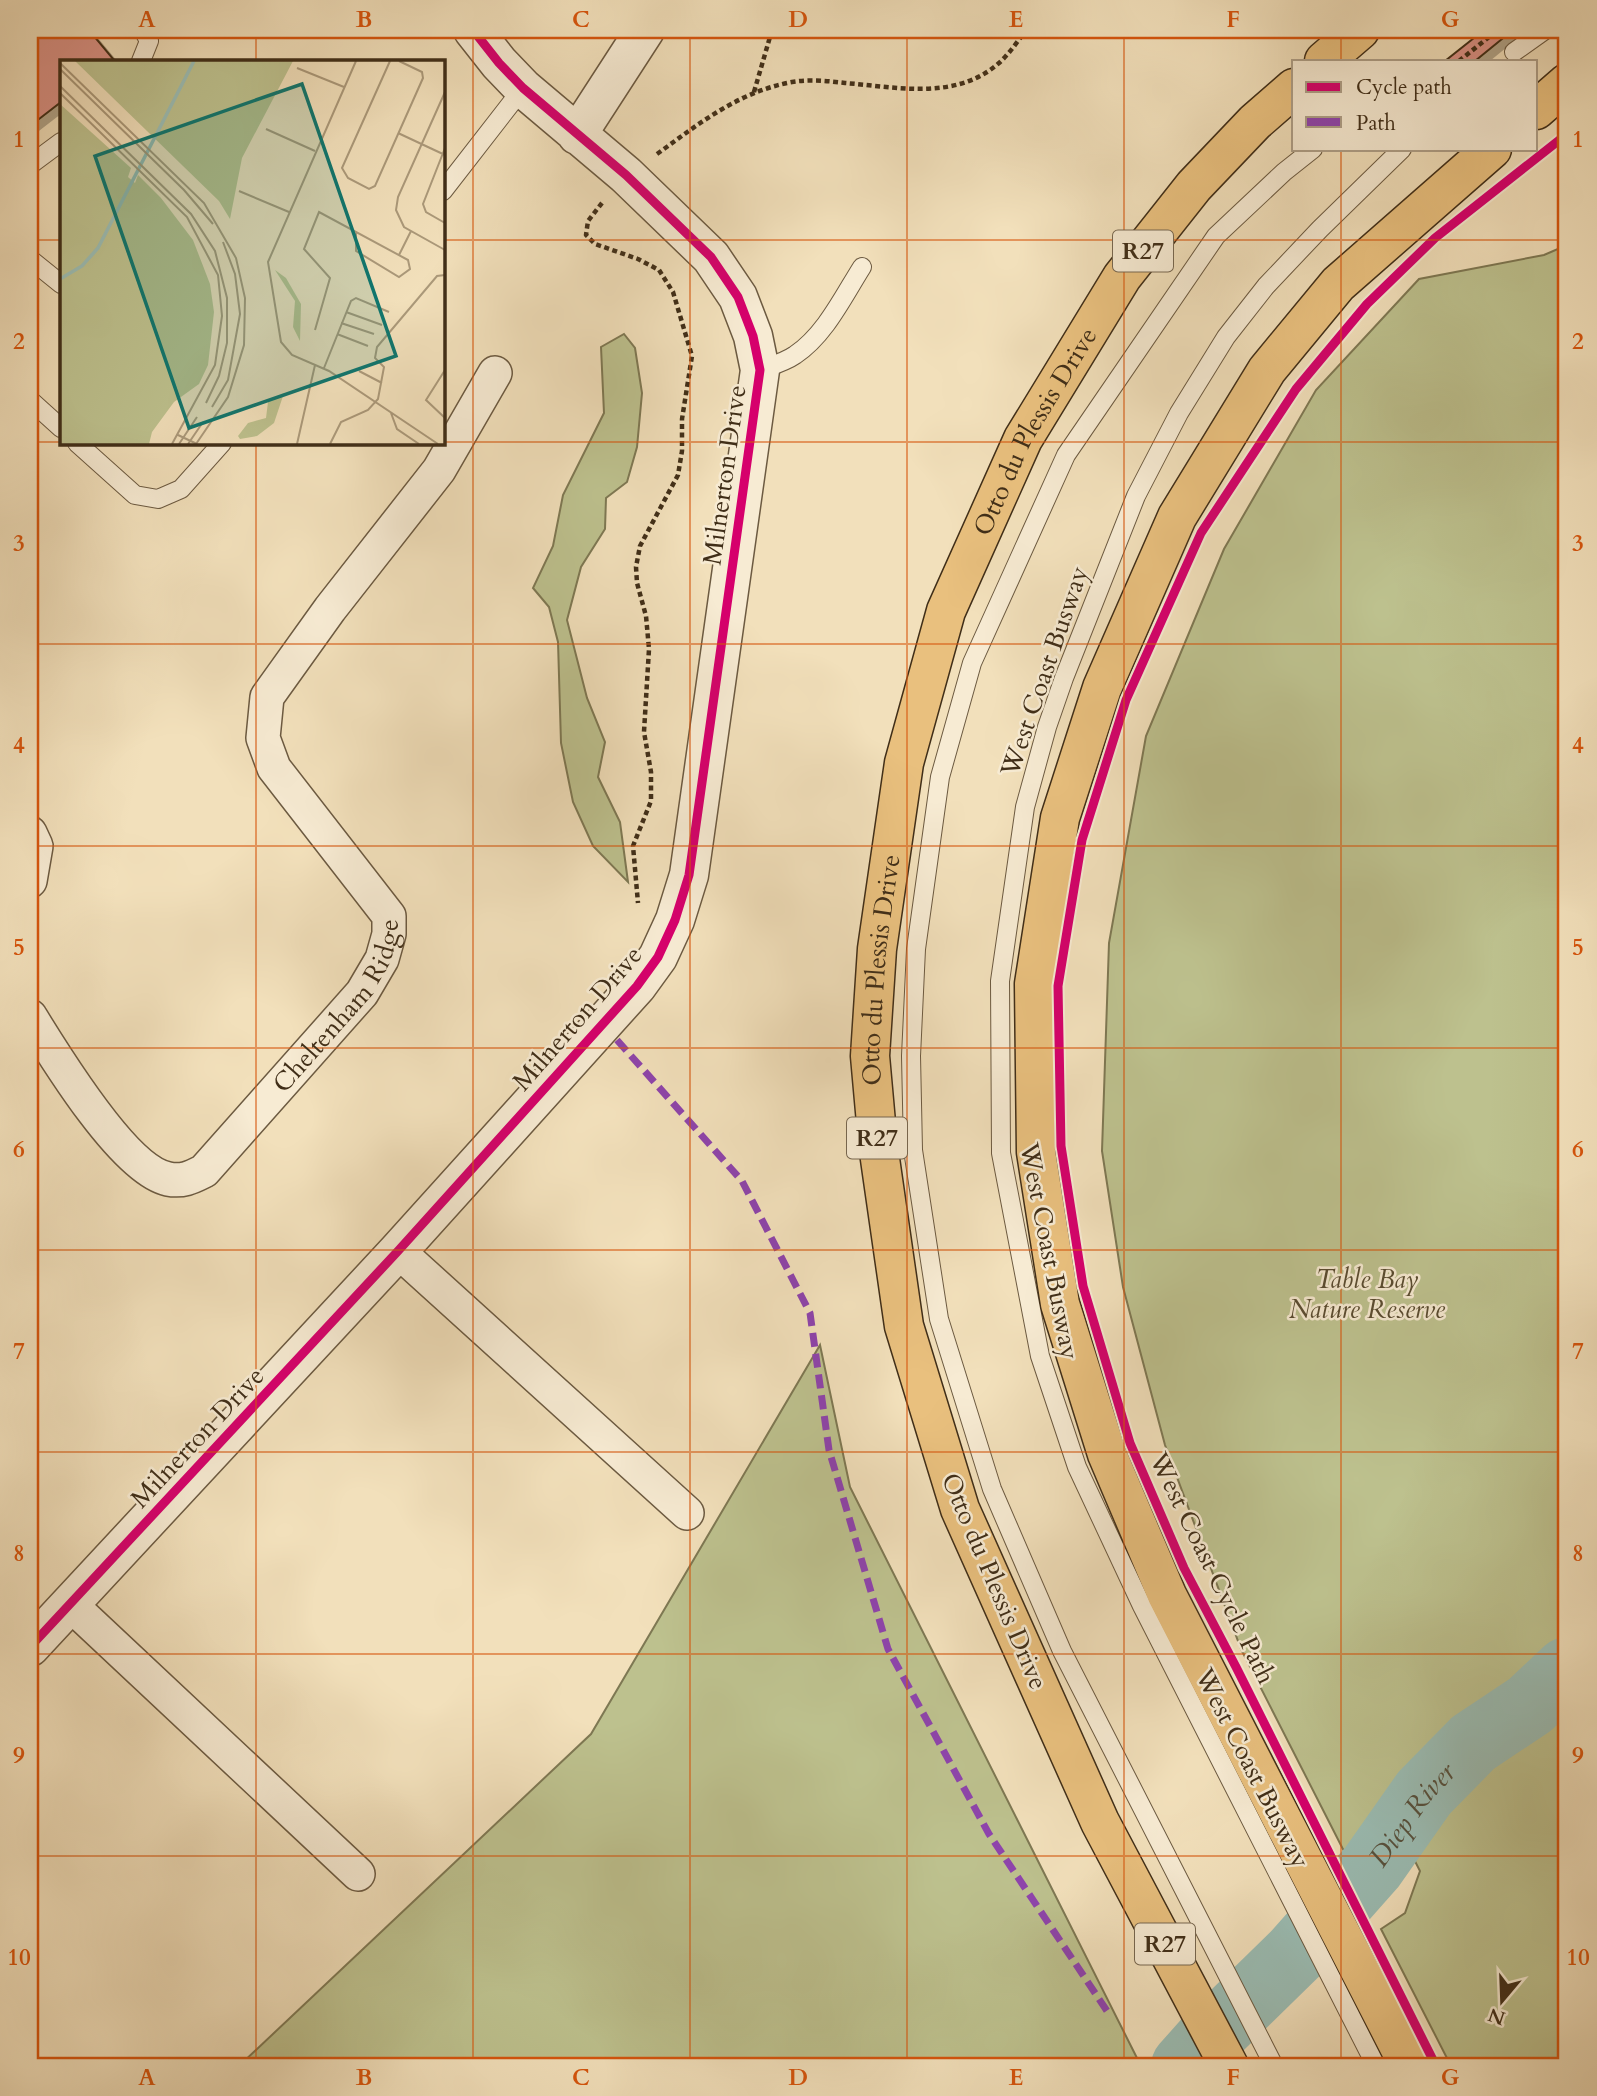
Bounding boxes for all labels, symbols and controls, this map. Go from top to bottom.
text: A [138,4,156,35]
text: B [356,4,372,35]
text: C [572,4,590,35]
text: D [788,4,808,35]
text: E [1009,4,1023,35]
text: F [1226,4,1240,35]
text: G [1441,4,1460,35]
inset map [60,60,444,444]
legend [1292,60,1538,150]
text: Cycle path [1356,73,1452,102]
text: Path [1356,109,1396,138]
text: 1 [13,124,25,155]
text: 1 [1572,124,1584,155]
road number: R27 [1113,230,1173,272]
street label: Otto du Plessis Drive [965,321,1105,541]
text: 2 [13,326,25,357]
text: 2 [1572,326,1584,357]
street label: Milnerton Drive [695,383,754,567]
text: 3 [13,528,25,559]
text: 3 [1572,528,1584,559]
street label: West Coast Busway [992,561,1097,782]
text: 4 [13,730,25,761]
text: 4 [1572,730,1584,761]
street label: Otto du Plessis Drive [853,852,909,1087]
street label: Cheltenham Ridge [265,919,407,1100]
text: 5 [13,932,25,963]
text: 5 [1572,932,1584,963]
street label: Milnerton Drive [505,938,650,1098]
road number: R27 [847,1118,907,1158]
text: 6 [13,1134,25,1165]
text: 6 [1572,1134,1584,1165]
street label: West Coast Busway [1011,1139,1088,1363]
park label: Table Bay Nature Reserve [1289,1262,1446,1327]
text: 7 [13,1336,25,1367]
text: 7 [1572,1336,1584,1367]
street label: Milnerton Drive [123,1359,272,1516]
street label: West Coast Cycle Path [1141,1446,1284,1690]
street label: Otto du Plessis Drive [933,1468,1056,1695]
text: 8 [13,1538,25,1569]
text: 8 [1572,1538,1584,1569]
street label: West Coast Busway [1187,1661,1318,1874]
text: 9 [13,1740,25,1771]
text: 9 [1572,1740,1584,1771]
water label: Diep River [1360,1754,1465,1874]
road number: R27 [1135,1924,1195,1965]
text: 10 [7,1942,31,1973]
text: 10 [1566,1942,1590,1973]
north arrow [1468,1966,1538,2036]
text: N [1484,2001,1509,2031]
text: A [138,2062,156,2093]
text: B [356,2062,372,2093]
text: C [572,2062,590,2093]
text: D [788,2062,808,2093]
text: E [1009,2062,1023,2093]
text: F [1226,2062,1240,2093]
text: G [1441,2062,1460,2093]

